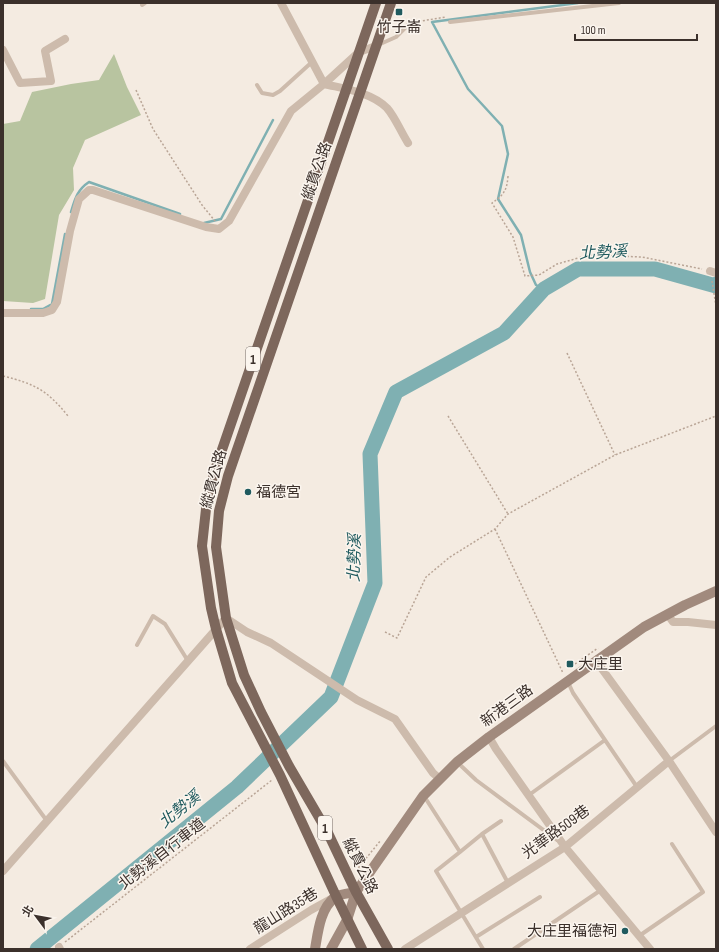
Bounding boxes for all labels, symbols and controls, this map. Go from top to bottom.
marker: 竹子崙 [394,7,404,17]
scale bar [575,16,697,42]
place label: 竹子崙 [376,18,422,37]
text: 100 m [581,23,606,38]
street label: 縱貫公路 [298,140,336,202]
water label: 北勢溪 [579,242,629,264]
road number: 1 [246,347,260,371]
street label: 縱貫公路 [197,448,231,510]
place label: 福德宮 [256,483,301,502]
marker: 福德宮 [243,487,253,497]
water label: 北勢溪 [345,532,365,582]
place label: 大庄里 [578,655,623,674]
marker: 大庄里 [565,659,575,669]
street label: 新港三路 [477,681,537,731]
water label: 北勢溪 [155,786,206,832]
street label: 光華路509巷 [518,801,594,863]
street label: 北勢溪自行車道 [115,814,209,894]
road number: 1 [318,816,332,840]
street label: 縱貫公路 [338,835,382,897]
street label: 龍山路35巷 [250,884,322,938]
north arrow [16,896,56,936]
text: 北 [20,903,36,919]
place label: 大庄里福德祠 [527,922,617,941]
marker: 大庄里福德祠 [620,926,630,936]

